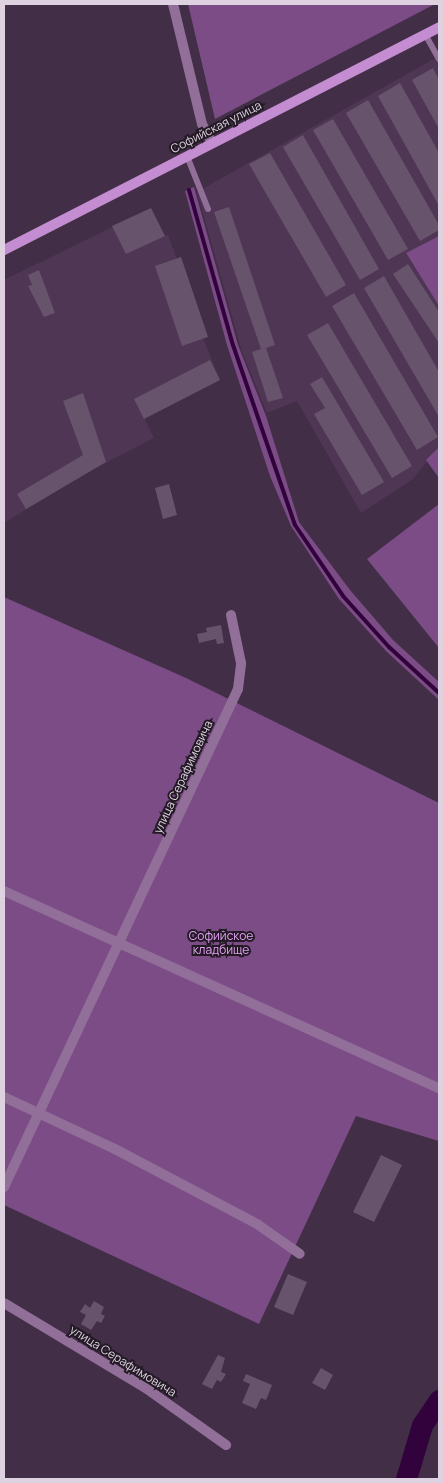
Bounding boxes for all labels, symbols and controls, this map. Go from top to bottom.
street label: Софийская улица [168,98,264,156]
street label: улица Серафимовича [150,718,216,836]
park label: Софийское кладбище [189,929,253,957]
street label: улица Серафимовича [67,1322,179,1400]

